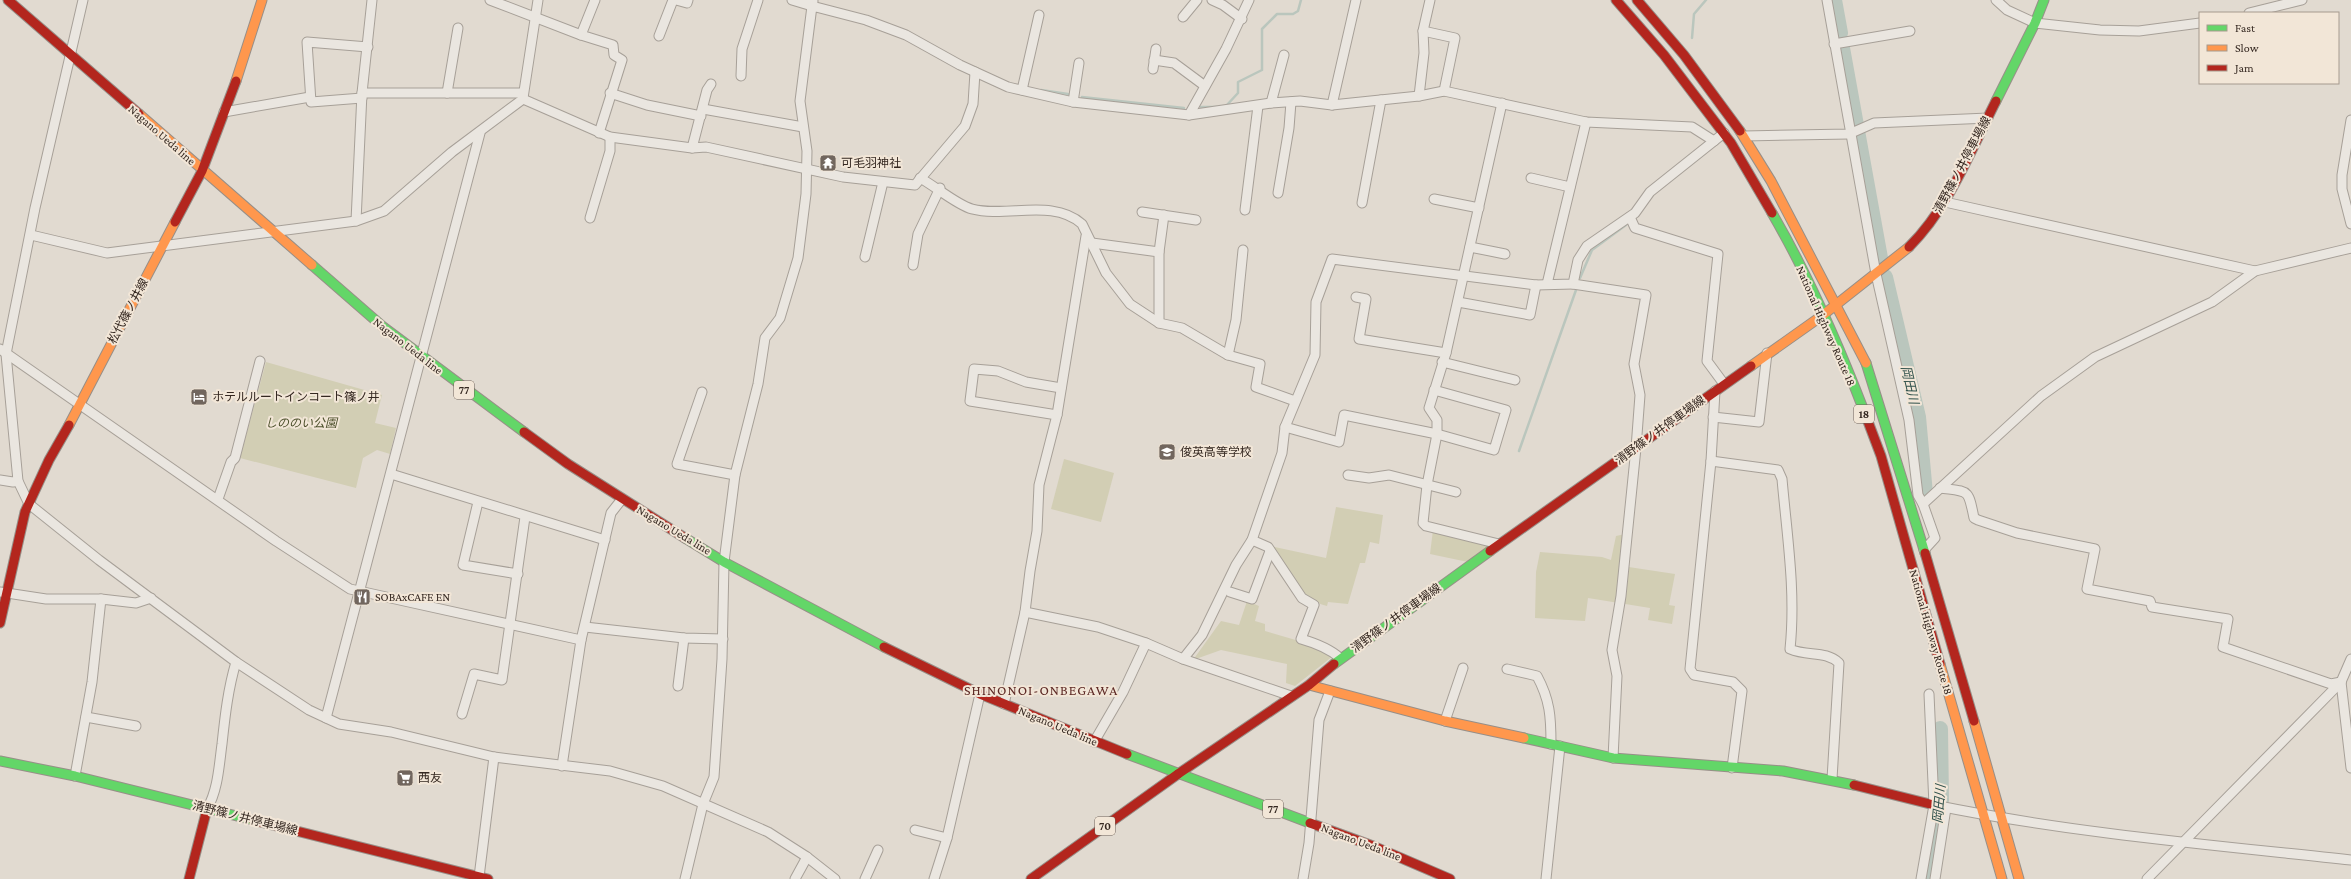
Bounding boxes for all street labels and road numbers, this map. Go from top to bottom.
street label: Nagano Ueda line [126,102,198,168]
street label: 清野篠ノ井停車場線 [1930,114,1994,216]
street label: National Highway Route 18 [1793,264,1859,388]
street label: 松代篠ノ井線 [105,276,151,346]
street label: Nagano Ueda line [370,315,446,377]
road number: 77 [454,381,474,399]
street label: 清野篠ノ井停車場線 [1612,393,1708,467]
road number: 18 [1854,405,1874,423]
street label: Nagano Ueda line [634,502,714,558]
street label: National Highway Route 18 [1906,568,1956,696]
street label: 清野篠ノ井停車場線 [1348,581,1444,655]
street label: Nagano Ueda line [1016,703,1100,749]
street label: 清野篠ノ井停車場線 [191,798,299,838]
road number: 77 [1263,800,1283,818]
road number: 70 [1095,817,1115,835]
street label: Nagano Ueda line [1319,820,1403,864]

